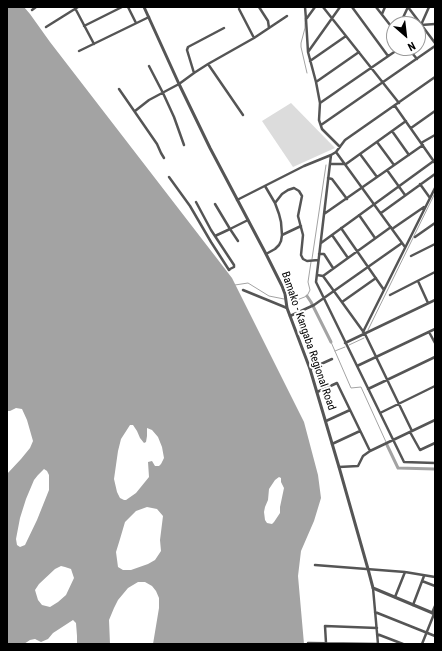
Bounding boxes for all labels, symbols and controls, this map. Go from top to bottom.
north arrow [386,16,426,56]
text: N [405,39,417,53]
street label: Bamako - Kangaba Regional Road [278,270,338,412]

